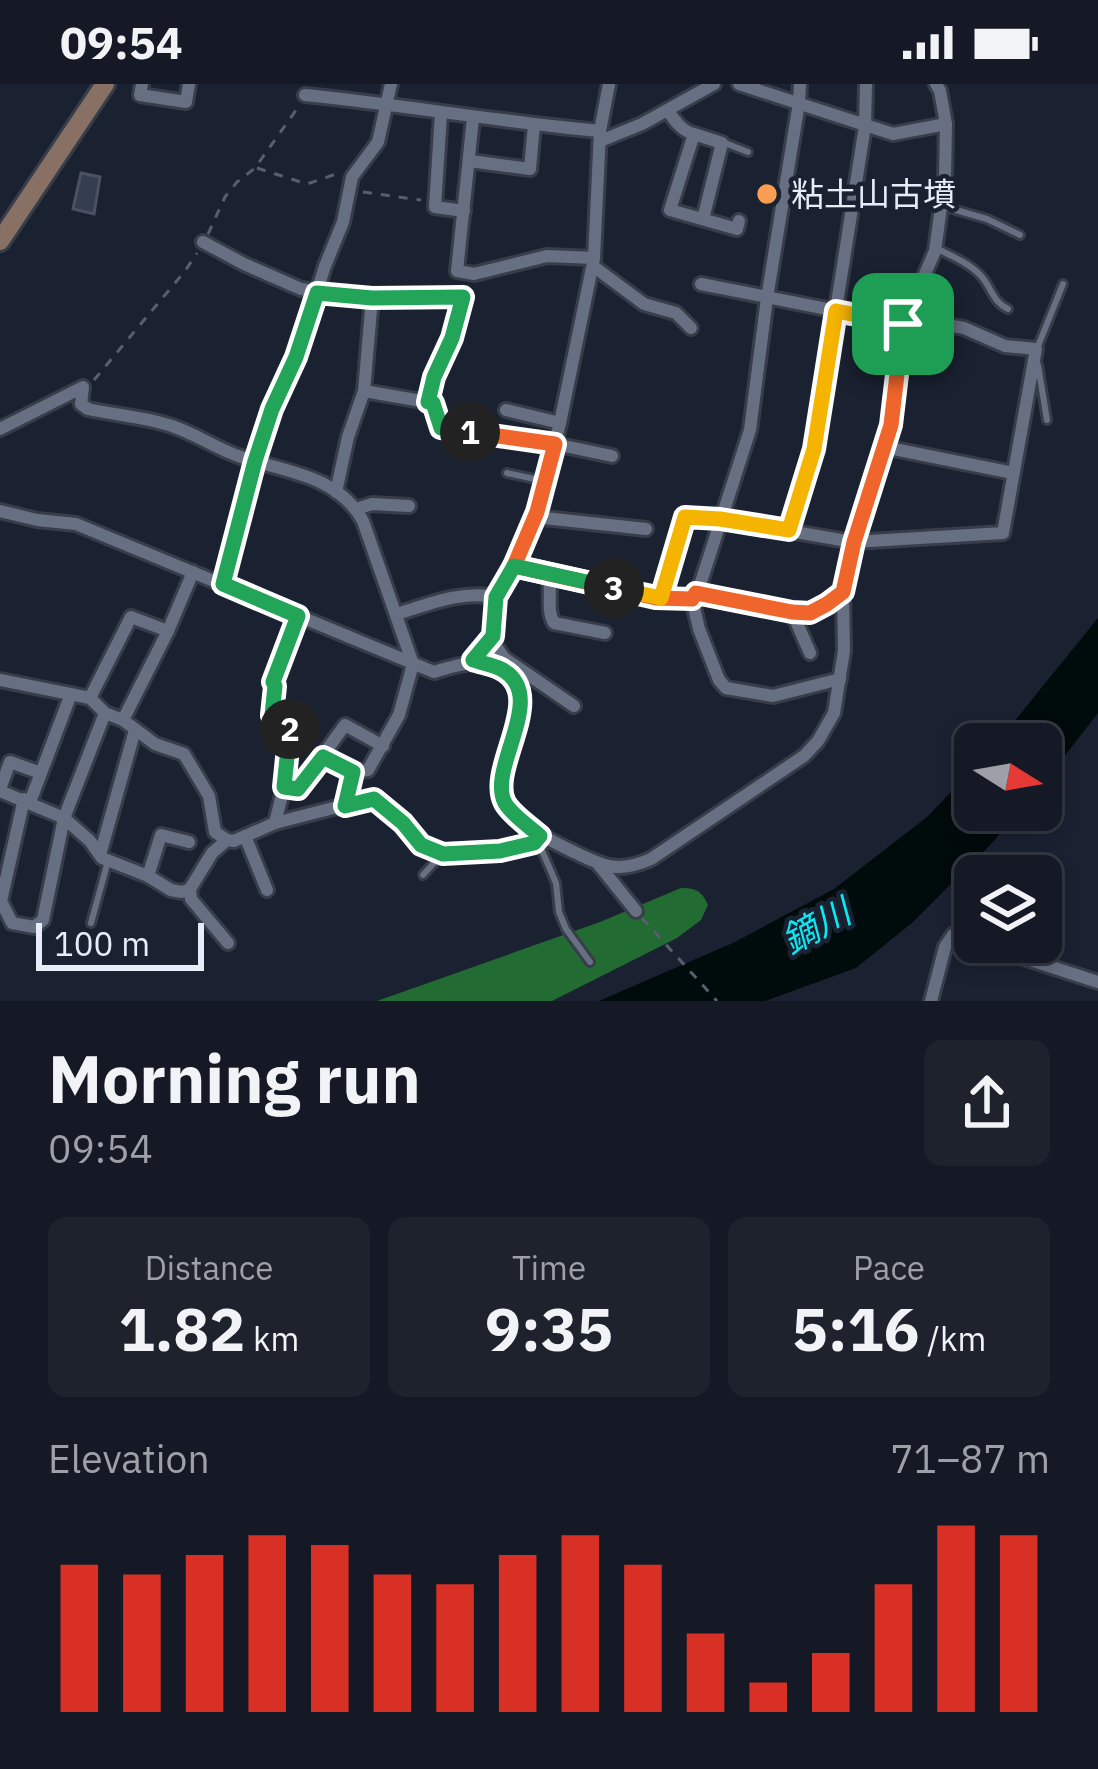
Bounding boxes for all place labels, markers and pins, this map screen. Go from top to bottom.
place label: 粘土山古墳 [791,172,956,215]
marker: 粘土山古墳 [754,181,780,207]
pin [852,273,954,375]
pin: 1 [440,402,500,462]
pin: 3 [584,558,644,618]
pin: 2 [260,699,320,759]

